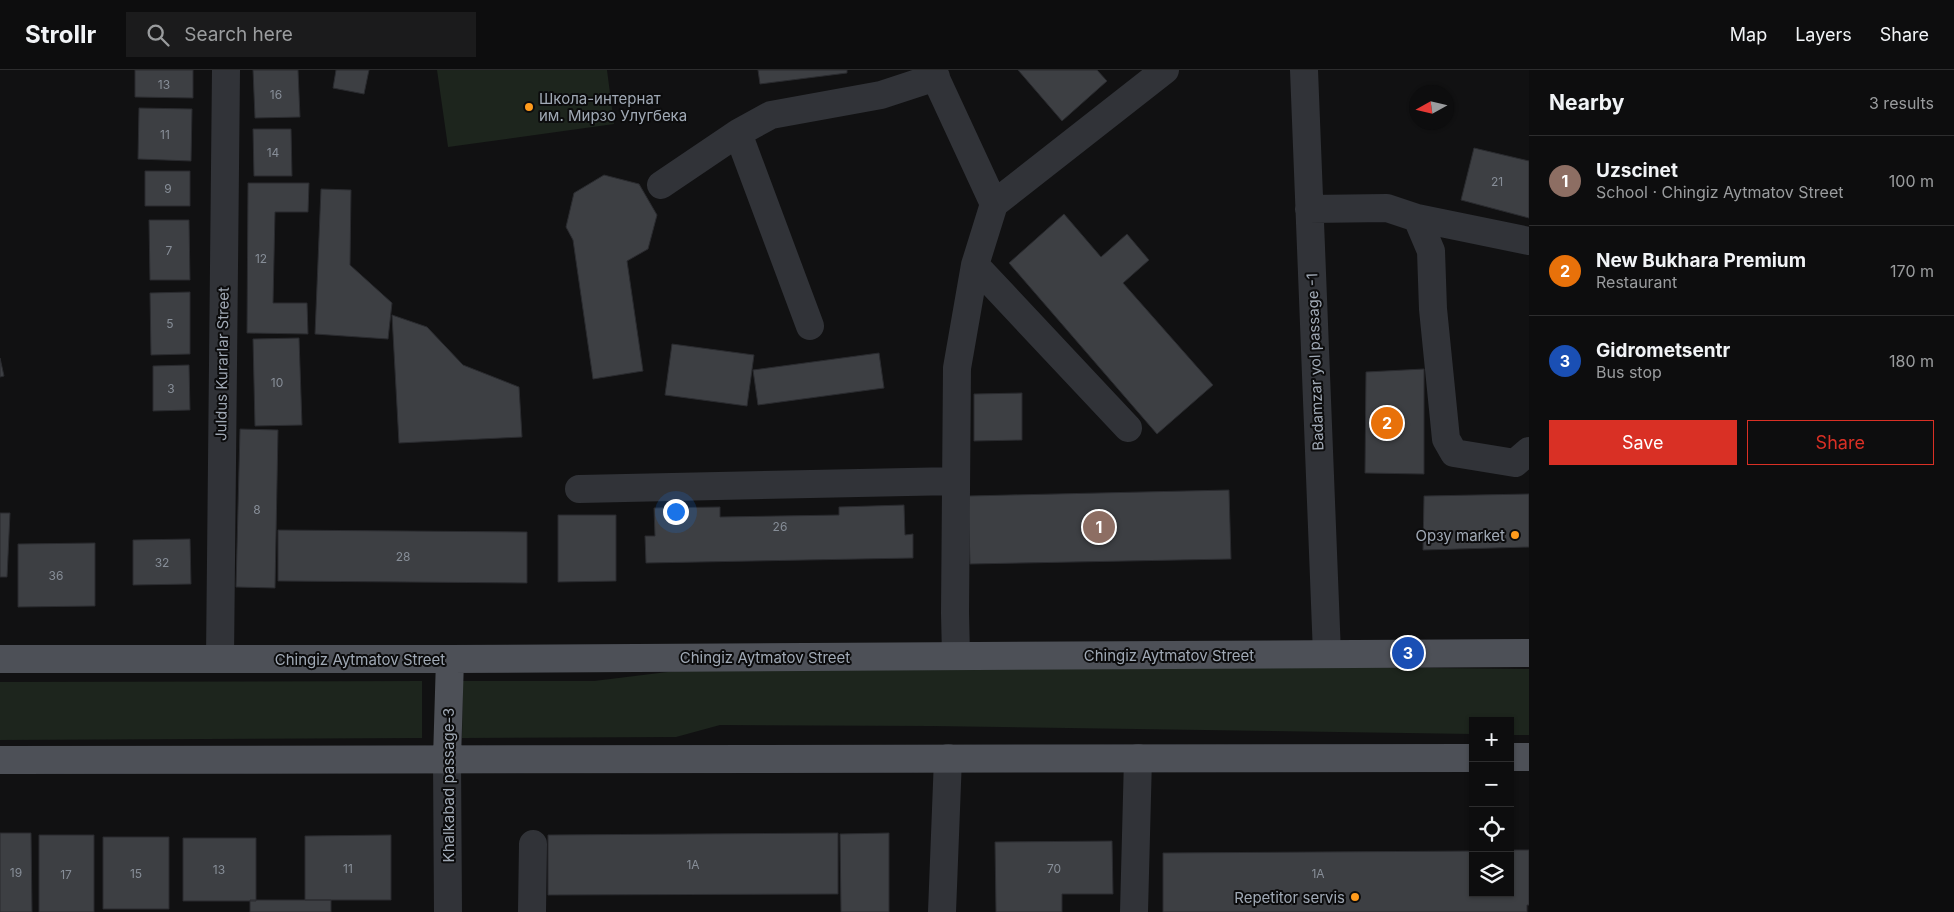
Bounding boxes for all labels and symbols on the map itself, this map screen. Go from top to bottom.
house number: 13 [158,77,170,92]
north arrow [1409,85,1454,130]
house number: 16 [270,87,282,102]
place label: Школа-интернат им. Мирзо Улугбека [539,89,687,125]
marker: Школа-интернат им. Мирзо Улугбека [523,101,535,113]
house number: 11 [160,127,170,142]
house number: 14 [267,145,280,160]
house number: 21 [1491,174,1503,189]
house number: 9 [164,181,172,196]
house number: 7 [166,243,173,258]
house number: 12 [255,251,267,266]
street label: Bаdаmzаr yol passage -1 [1302,273,1328,451]
street label: Juldus Kurarlar Street [211,287,233,441]
house number: 5 [166,316,174,331]
house number: 10 [271,375,283,390]
house number: 3 [167,381,175,396]
pin: 2 [1371,404,1403,442]
your location [663,499,689,525]
house number: 8 [253,502,261,517]
pin: 1 [1083,508,1115,546]
house number: 26 [773,519,787,534]
place label: Орзу market [1416,526,1505,545]
marker: Орзу market [1509,529,1521,541]
house number: 28 [396,549,410,564]
house number: 32 [155,555,169,570]
house number: 36 [49,568,63,583]
pin: 3 [1392,634,1424,672]
street label: Chingiz Aytmatov Street [1084,646,1254,665]
street label: Chingiz Aytmatov Street [680,648,850,667]
street label: Chingiz Aytmatov Street [275,650,445,669]
street label: Khalkabad passage-3 [439,708,458,862]
house number: 1A [686,857,700,872]
house number: 11 [343,861,353,876]
house number: 70 [1047,861,1061,876]
house number: 13 [213,862,225,877]
house number: 19 [10,865,22,880]
house number: 15 [130,866,142,881]
house number: 1A [1311,866,1325,881]
house number: 17 [60,867,72,882]
place label: Repetitor servis [1234,888,1345,907]
marker: Repetitor servis [1349,891,1361,903]

